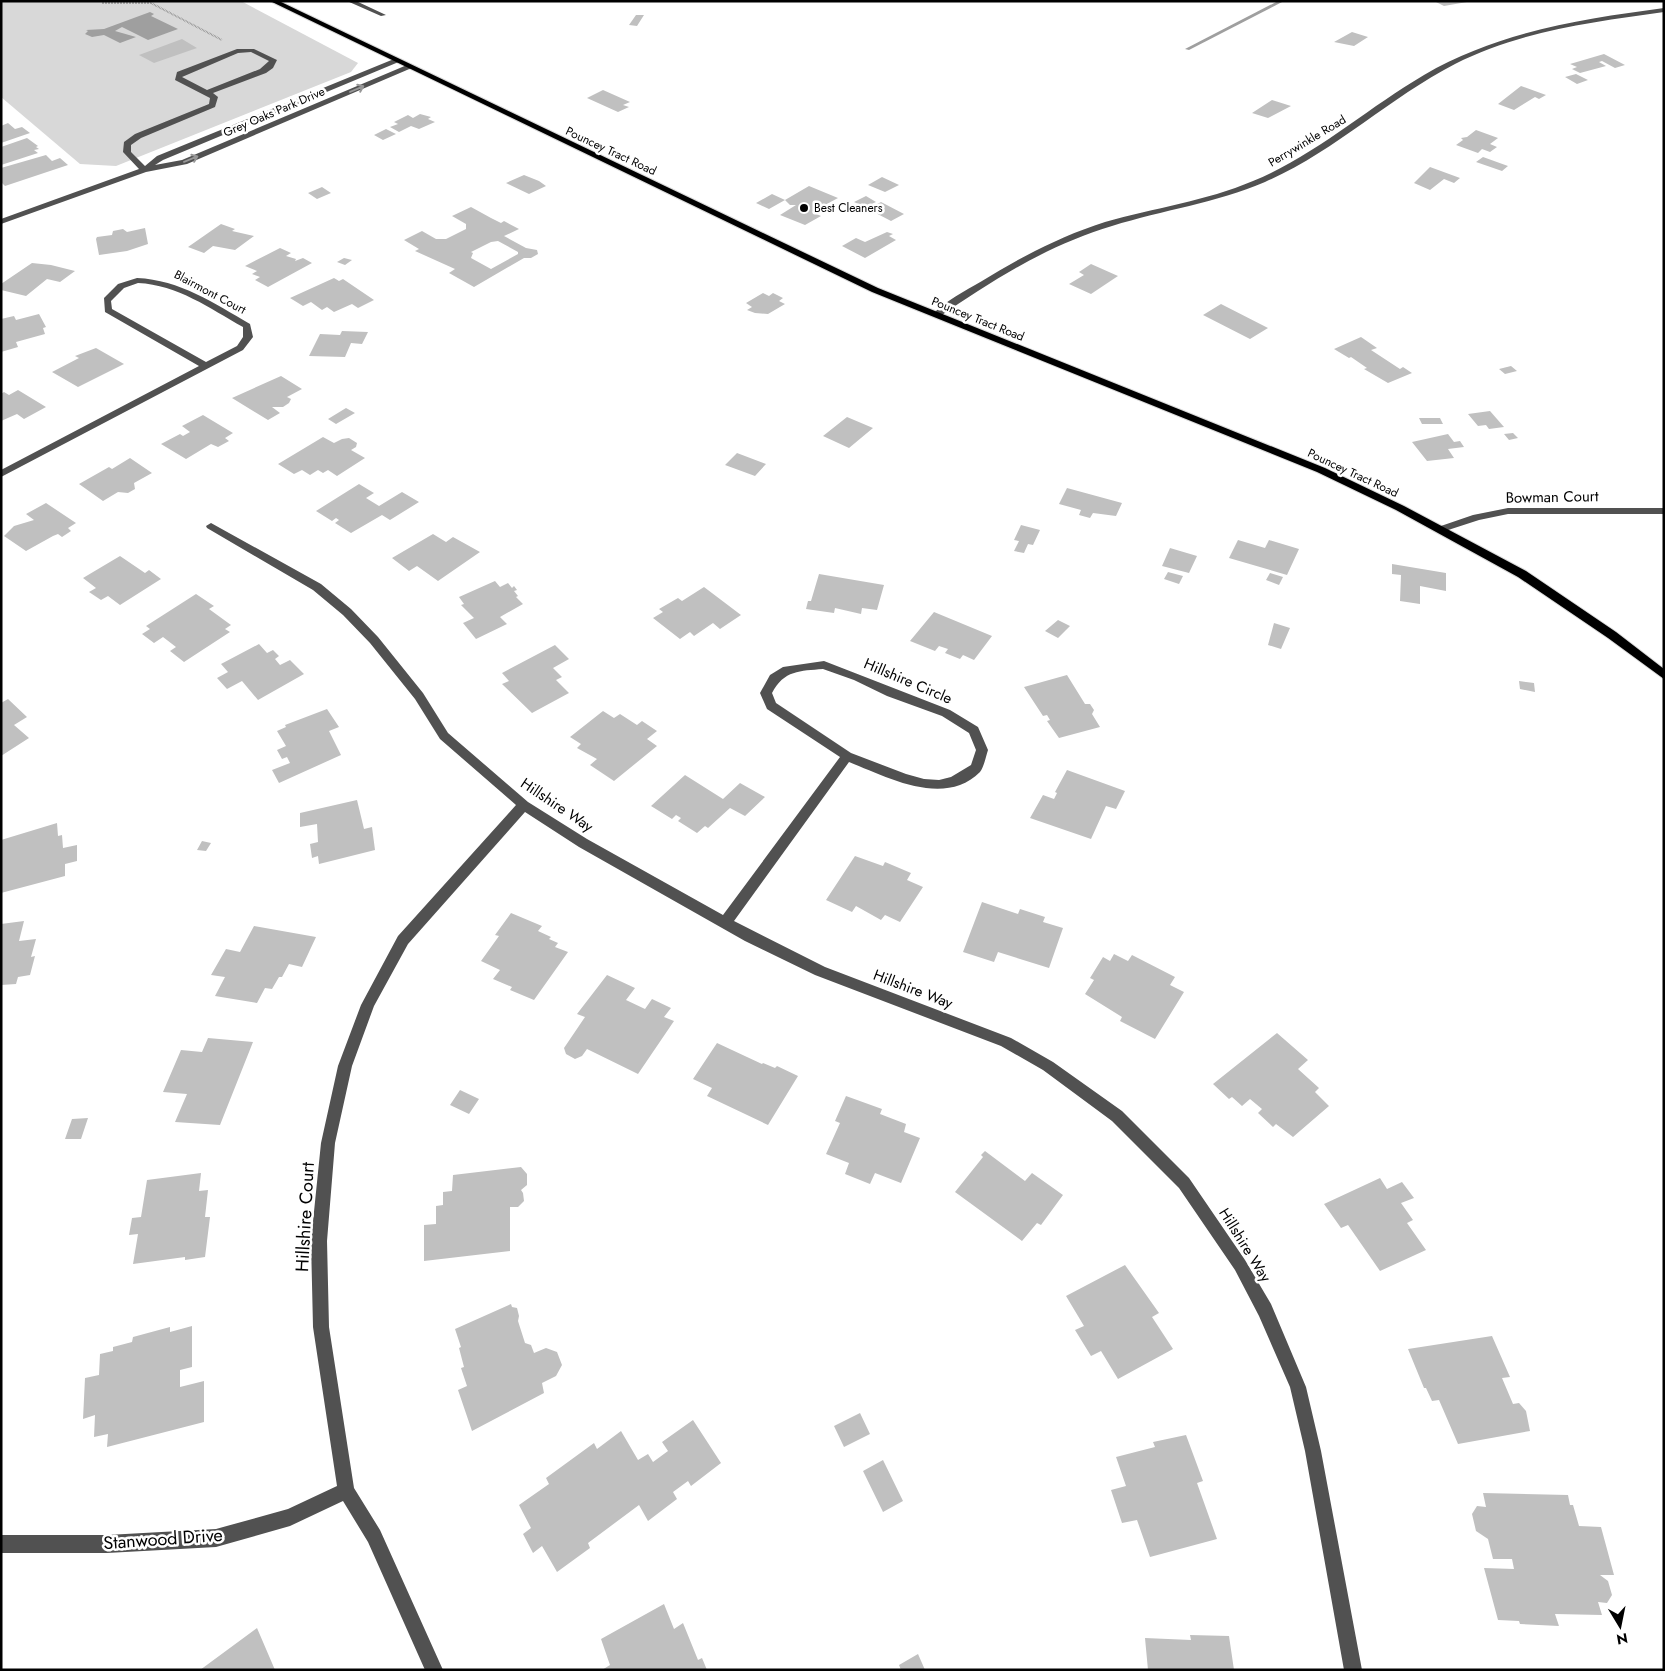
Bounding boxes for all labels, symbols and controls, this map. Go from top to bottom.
street label: Grey Oaks Park Drive [220,82,328,142]
one-way arrow [349,84,364,94]
street label: Perrywinkle Road [1265,111,1349,171]
street label: Pouncey Tract Road [563,122,659,180]
one-way arrow [183,154,198,163]
place label: Best Cleaners [814,199,883,217]
marker: Best Cleaners [798,202,810,214]
street label: Blairmont Court [171,265,249,319]
street label: Pouncey Tract Road [929,292,1027,346]
street label: Pouncey Tract Road [1305,444,1401,502]
street label: Bowman Court [1505,485,1599,509]
street label: Hillshire Circle [860,653,956,710]
street label: Hillshire Way [516,773,598,838]
street label: Hillshire Way [870,964,956,1014]
street label: Hillshire Court [289,1161,321,1273]
street label: Hillshire Way [1214,1204,1277,1287]
street label: Stanwood Drive [102,1522,224,1556]
north arrow [1595,1601,1645,1651]
text: N [1615,1628,1629,1650]

